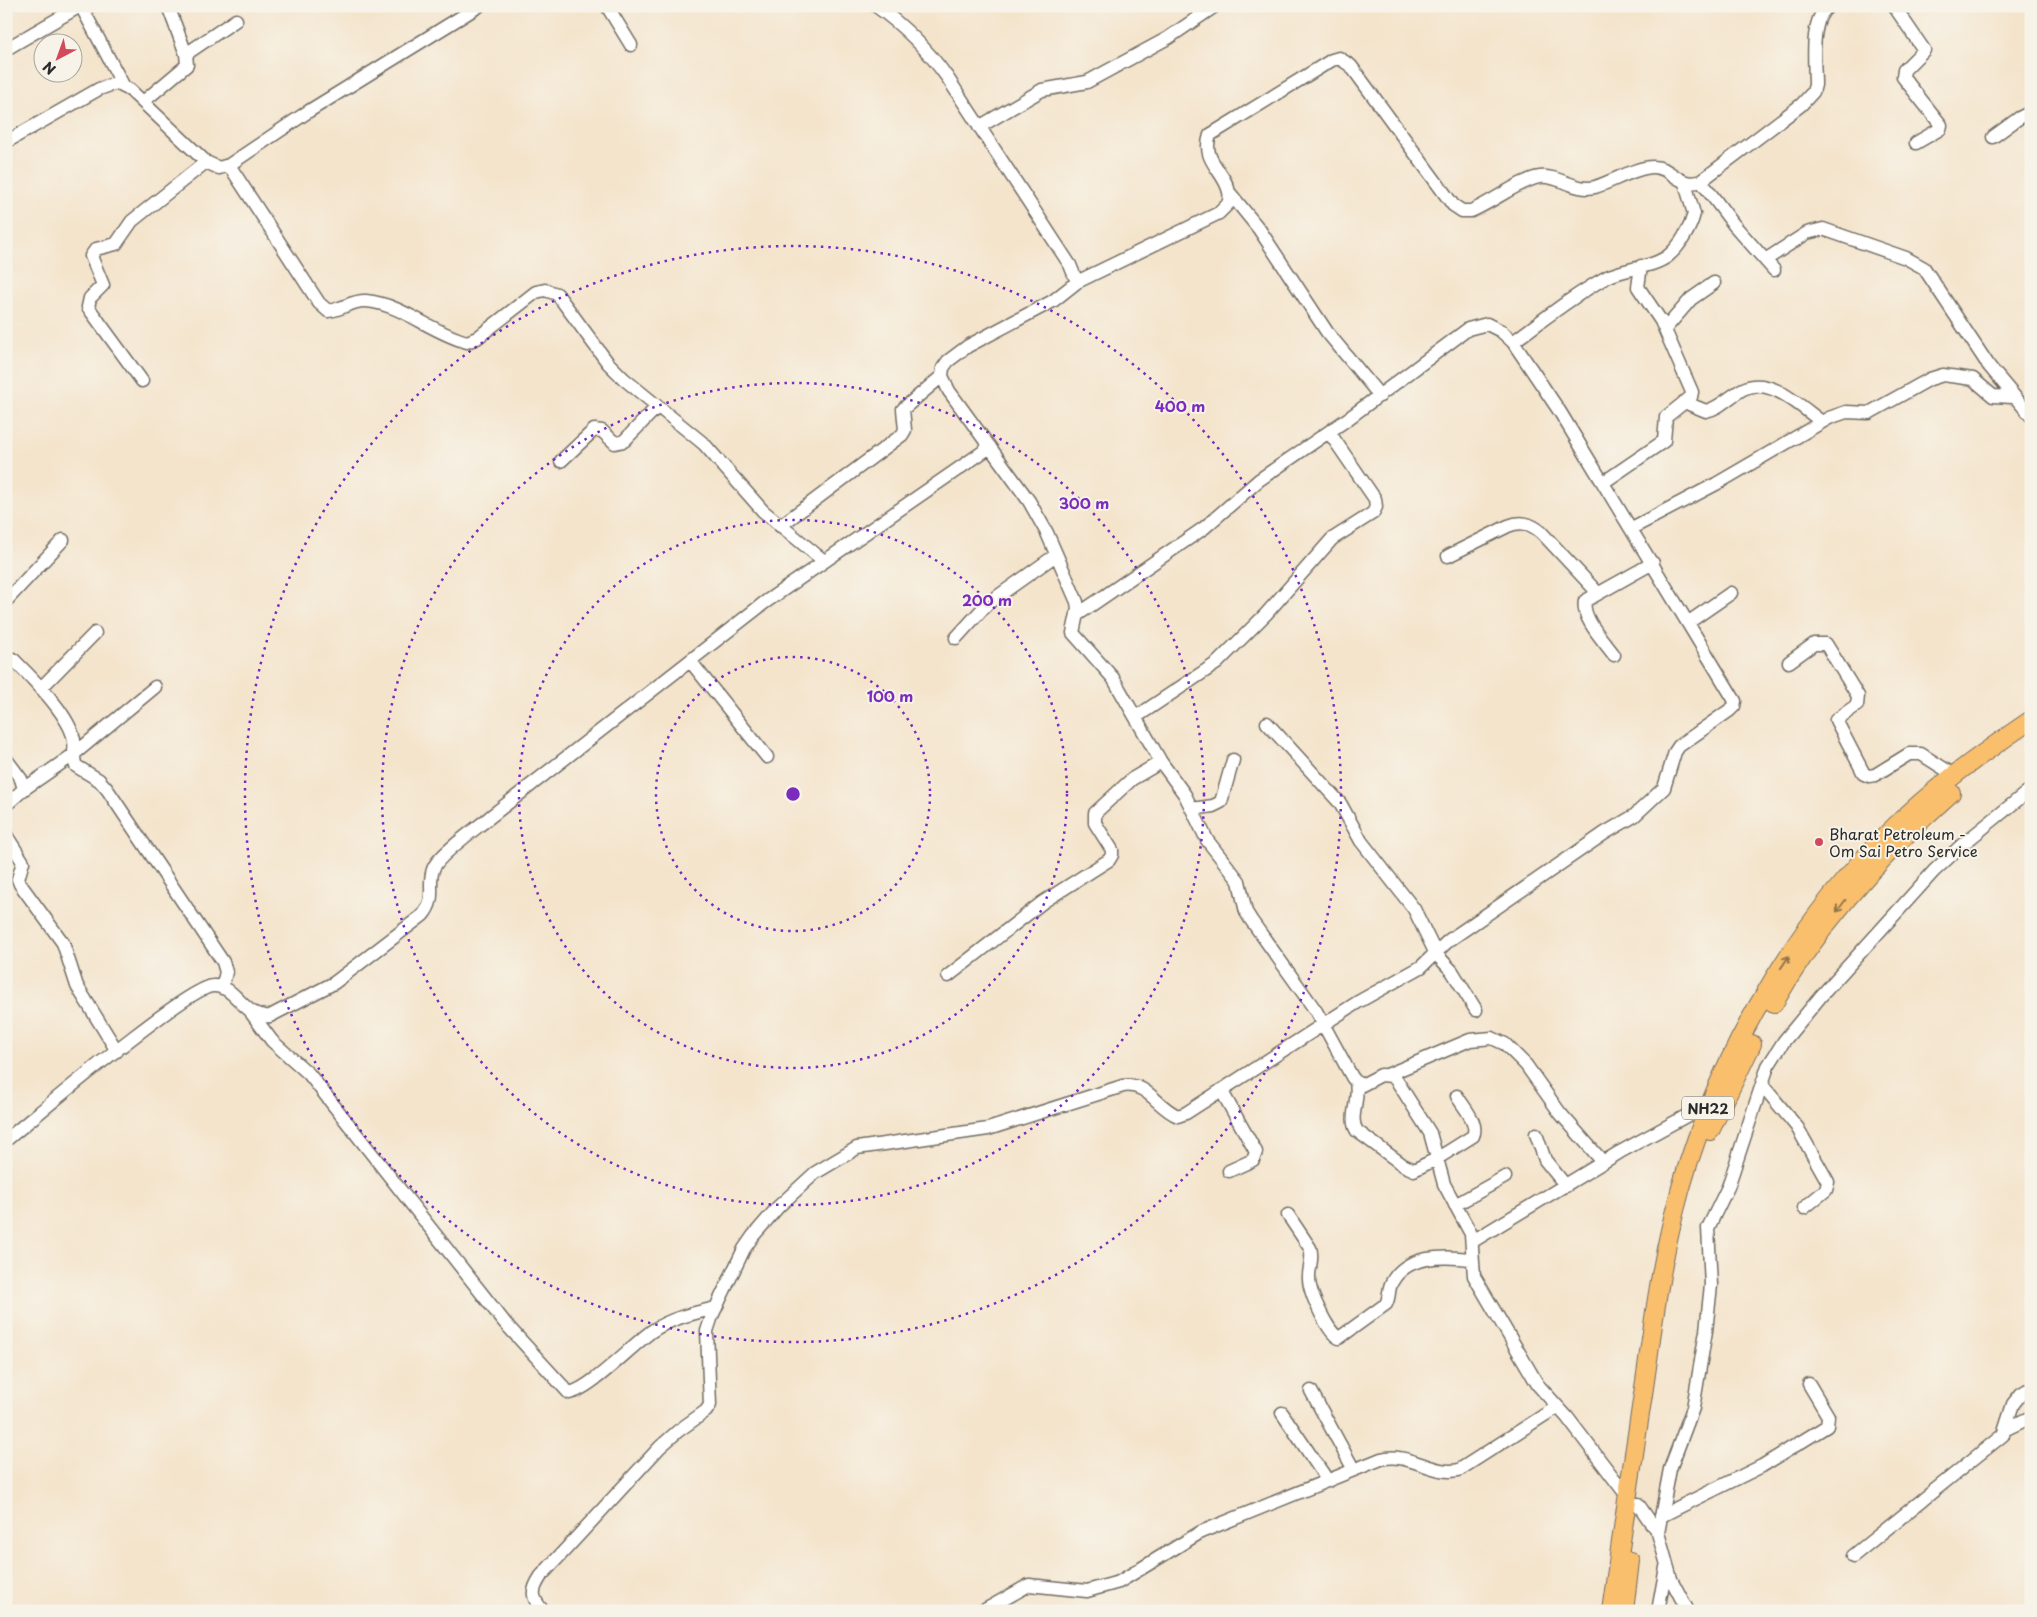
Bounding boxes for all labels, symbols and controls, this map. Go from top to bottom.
north arrow [32,32,82,82]
text: N [38,57,60,80]
text: 400 m [1155,394,1205,417]
text: 300 m [1059,491,1109,514]
text: 200 m [962,588,1012,611]
text: 100 m [867,684,913,707]
centre of rings [784,785,802,803]
place label: Bharat Petroleum - Om Sai Petro Service [1829,822,1978,862]
marker: Bharat Petroleum - Om Sai Petro Service [1813,836,1825,848]
one-way arrow [1836,899,1846,913]
one-way arrow [1780,955,1790,969]
road number: NH22 [1682,1096,1734,1120]

